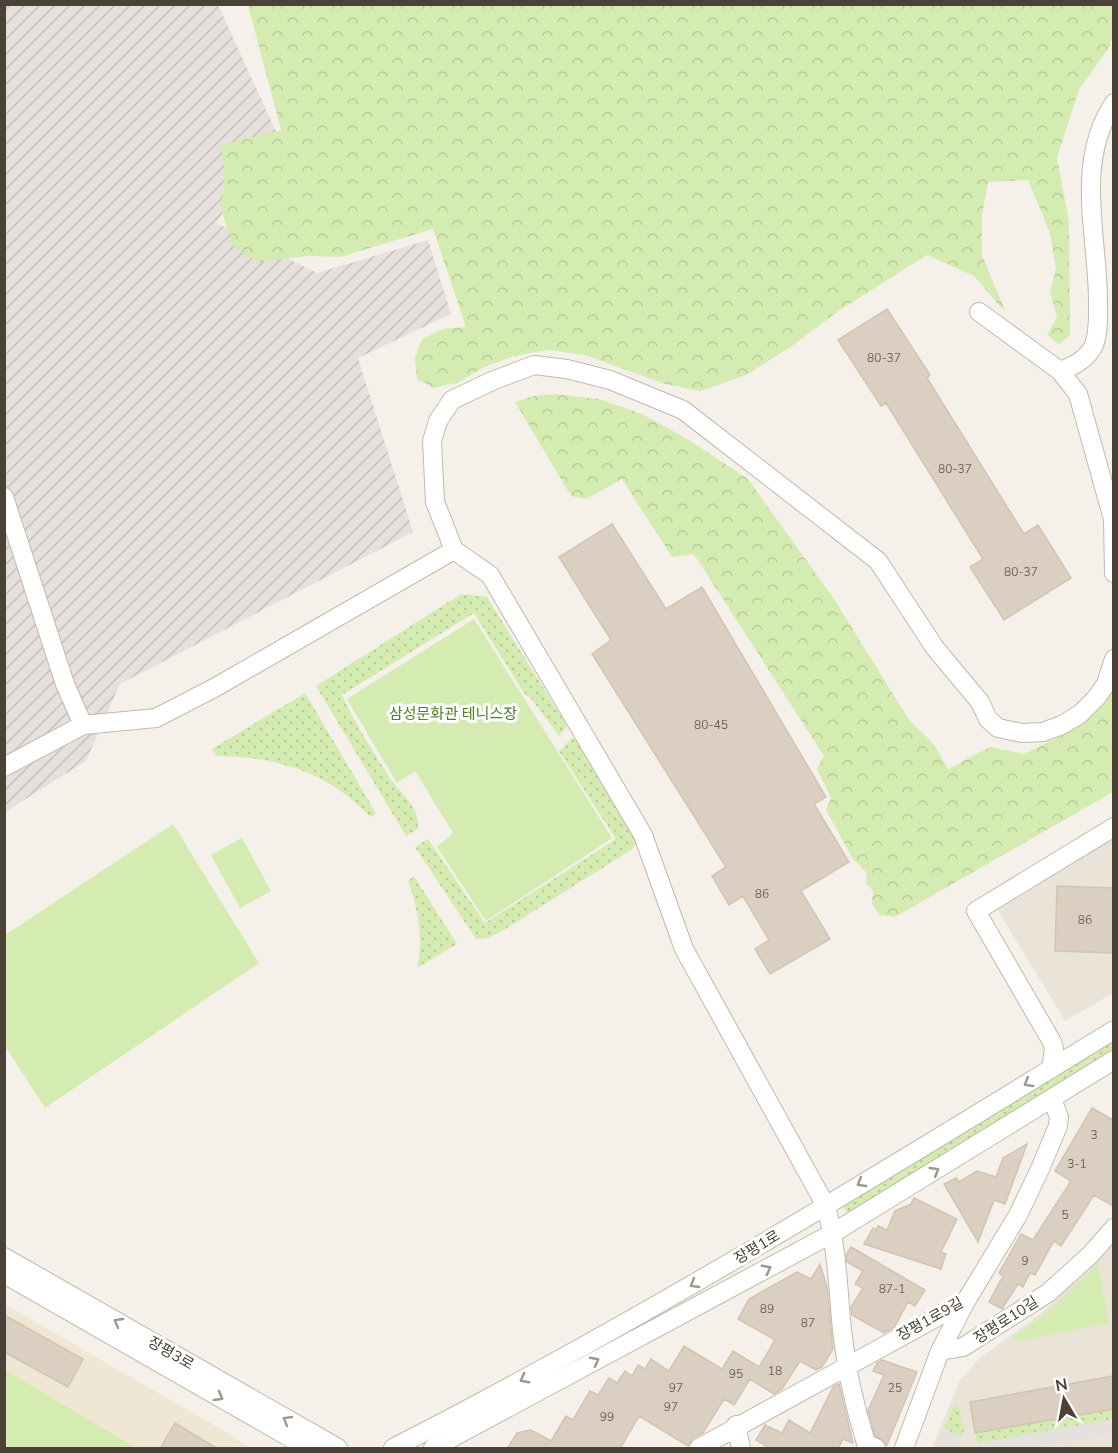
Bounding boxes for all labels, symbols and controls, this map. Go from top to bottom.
house number: 80-37 [867,350,901,366]
house number: 80-37 [938,461,972,477]
house number: 80-37 [1004,564,1038,580]
park label: 삼성문화관 테니스장 [389,704,517,724]
house number: 80-45 [694,717,728,733]
house number: 86 [755,886,769,902]
house number: 86 [1078,912,1092,928]
one-way arrow [1024,1075,1034,1087]
house number: 3 [1090,1127,1098,1143]
house number: 3-1 [1067,1156,1087,1172]
one-way arrow [929,1166,939,1178]
one-way arrow [857,1176,867,1188]
house number: 5 [1061,1207,1069,1223]
street label: 장평1로 [730,1225,784,1269]
house number: 9 [1021,1253,1029,1269]
one-way arrow [760,1265,771,1276]
one-way arrow [690,1277,700,1288]
house number: 87-1 [879,1281,905,1297]
street label: 장평로10길 [970,1292,1042,1348]
street label: 장평1로9길 [893,1293,967,1345]
house number: 89 [760,1301,774,1317]
house number: 87 [801,1315,815,1331]
one-way arrow [114,1318,124,1330]
street label: 장평3로 [144,1332,198,1374]
one-way arrow [589,1357,599,1368]
house number: 18 [768,1363,782,1379]
house number: 95 [729,1366,743,1382]
north arrow [1034,1369,1094,1429]
one-way arrow [519,1372,530,1383]
text: N [1054,1373,1069,1397]
house number: 97 [669,1380,683,1396]
house number: 25 [888,1380,902,1396]
one-way arrow [213,1390,223,1402]
house number: 97 [664,1399,678,1415]
house number: 99 [600,1409,614,1425]
one-way arrow [283,1415,293,1427]

